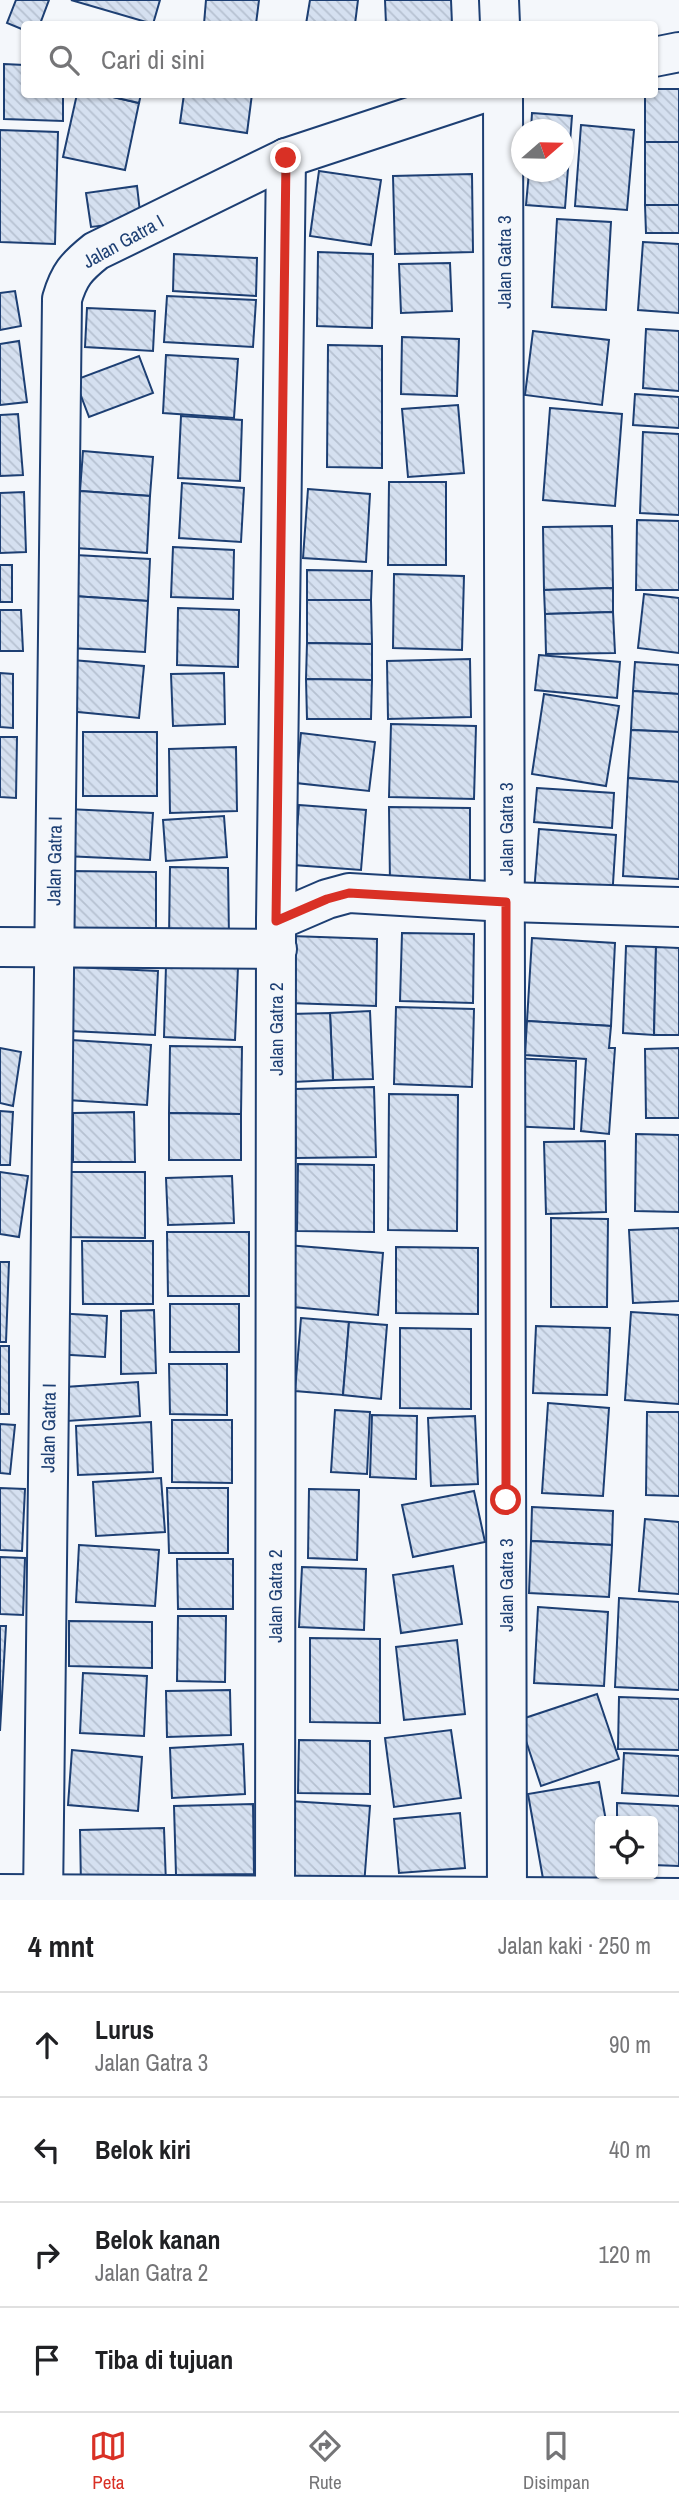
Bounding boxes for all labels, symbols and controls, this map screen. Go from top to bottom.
search box [21,21,658,98]
icon: search [45,41,83,79]
text: Cari di sini [101,42,205,77]
north arrow [511,119,574,182]
route end [270,142,301,173]
street label: Jalan Gatra I [78,208,168,274]
street label: Jalan Gatra 3 [491,215,517,309]
street label: Jalan Gatra 3 [493,782,519,876]
street label: Jalan Gatra I [40,816,68,906]
street label: Jalan Gatra 2 [263,982,289,1076]
street label: Jalan Gatra I [34,1383,62,1473]
route start [490,1484,521,1515]
street label: Jalan Gatra 3 [493,1538,519,1632]
street label: Jalan Gatra 2 [262,1549,288,1643]
map controls [595,1816,658,1879]
button: locate [595,1816,658,1879]
text: 4 mnt [28,1926,94,1966]
text: Jalan kaki · 250 m [498,1930,651,1961]
text: Lurus [95,2012,154,2047]
icon: ahead [28,2026,66,2064]
text: 90 m [609,2029,651,2060]
text: Jalan Gatra 3 [95,2047,208,2078]
icon: left [28,2131,66,2169]
text: Belok kiri [95,2132,191,2167]
text: 40 m [609,2134,651,2165]
text: Belok kanan [95,2222,221,2257]
icon: right [28,2236,66,2274]
text: 120 m [599,2239,651,2270]
text: Jalan Gatra 2 [95,2257,208,2288]
icon: arrive [28,2341,66,2379]
text: Tiba di tujuan [95,2342,233,2377]
tab: Peta [89,2427,127,2495]
tab: Rute [306,2427,344,2495]
tab: Disimpan [523,2427,590,2495]

